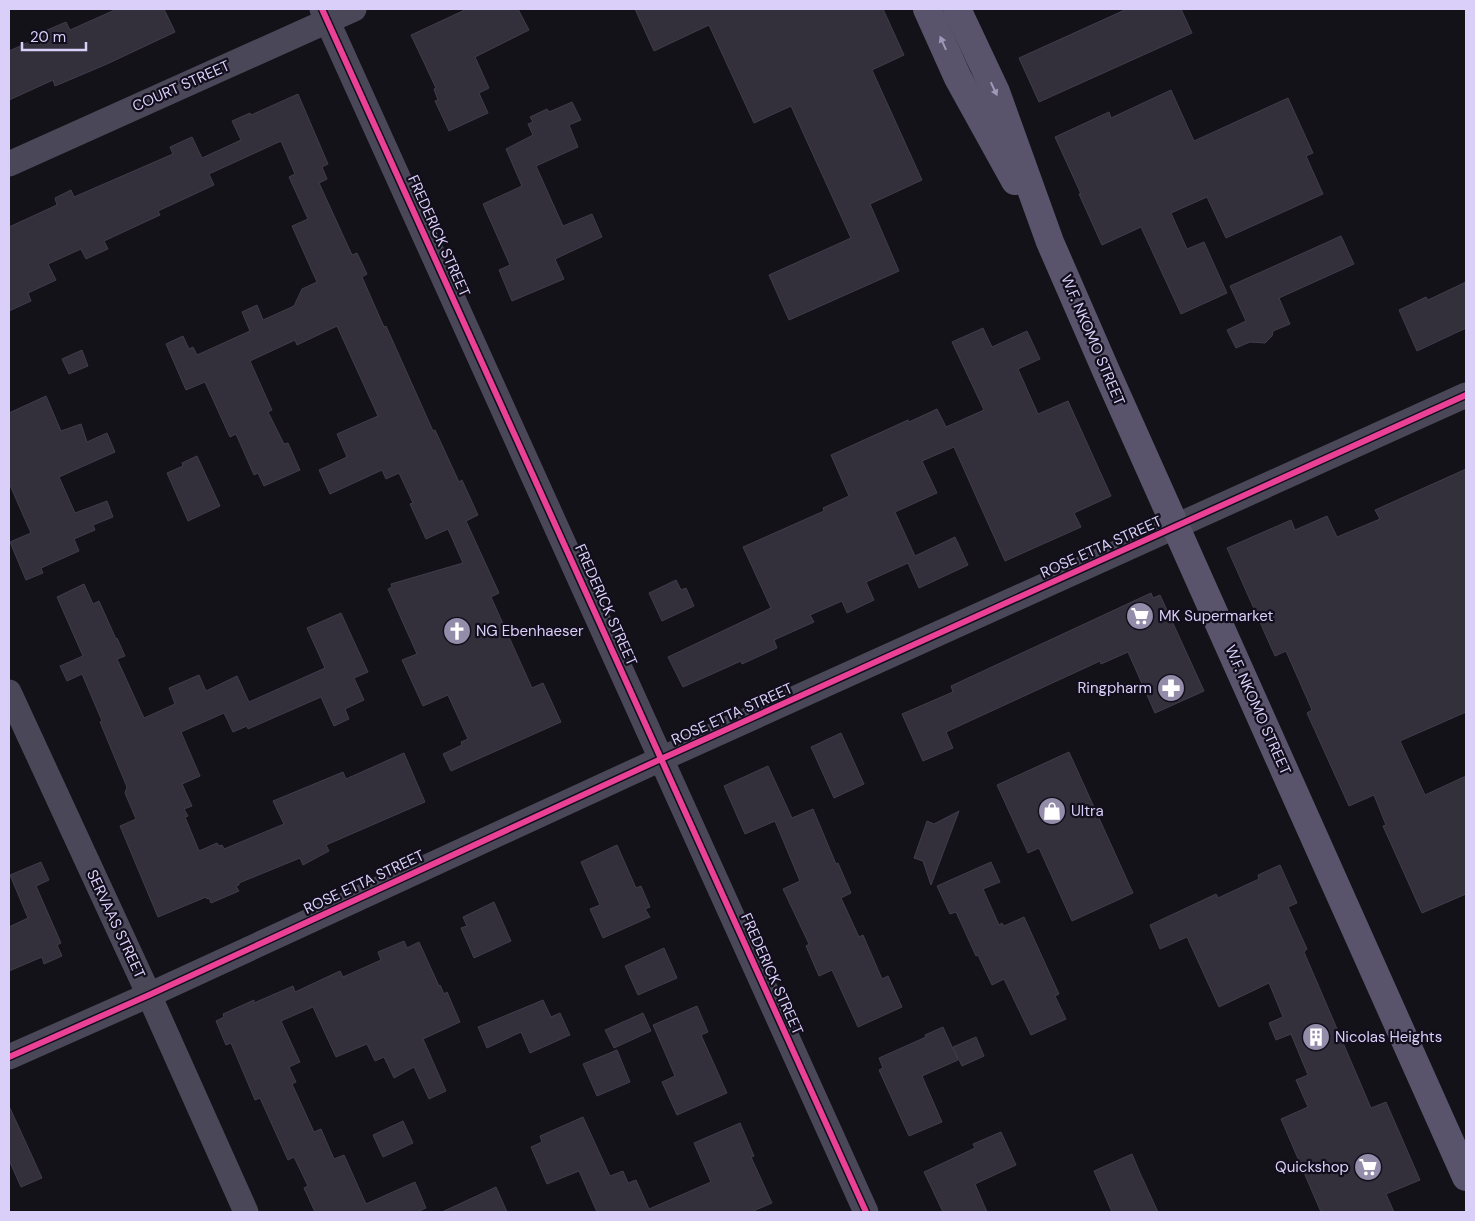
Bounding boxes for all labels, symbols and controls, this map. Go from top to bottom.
scale bar [22,20,86,52]
text: 20 m [30,27,66,47]
one-way arrow [938,36,946,50]
street label: COURT STREET [129,56,233,116]
one-way arrow [991,82,999,96]
street label: FREDERICK STREET [403,172,475,300]
street label: W.F. NKOMO STREET [1056,272,1130,408]
street label: ROSE ETTA STREET [1037,511,1165,583]
street label: FREDERICK STREET [570,541,642,669]
supermarket icon: MK Supermarket [1125,601,1155,631]
place label: MK Supermarket [1159,606,1273,626]
church icon: NG Ebenhaeser [442,616,472,646]
place label: NG Ebenhaeser [476,621,584,641]
street label: W.F. NKOMO STREET [1220,642,1296,778]
pharmacy icon: Ringpharm [1156,673,1186,703]
street label: ROSE ETTA STREET [668,678,796,750]
place label: Ringpharm [1077,678,1152,698]
shop icon: Ultra [1037,796,1067,826]
place label: Ultra [1071,801,1104,821]
street label: ROSE ETTA STREET [300,845,428,919]
street label: SERVAAS STREET [82,866,150,982]
street label: FREDERICK STREET [736,910,808,1038]
building icon: Nicolas Heights [1301,1022,1331,1052]
place label: Nicolas Heights [1335,1027,1442,1047]
supermarket icon: Quickshop [1353,1152,1383,1182]
place label: Quickshop [1275,1157,1349,1177]

